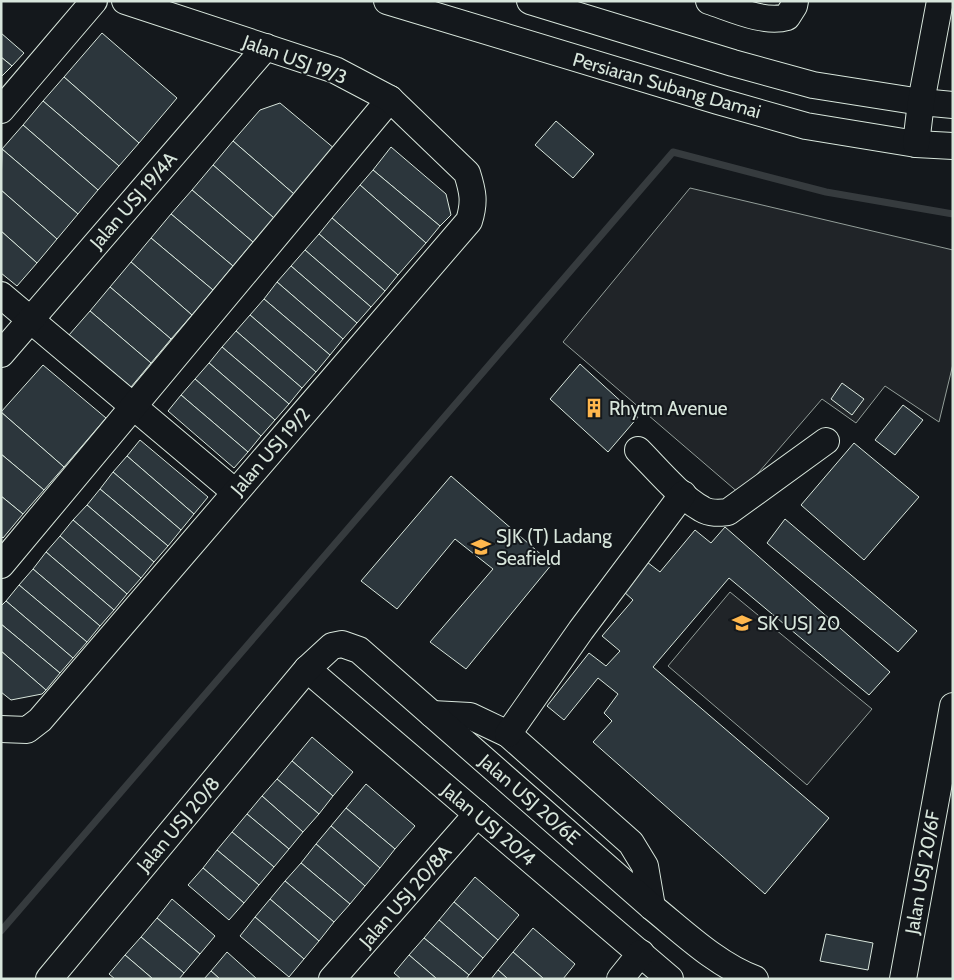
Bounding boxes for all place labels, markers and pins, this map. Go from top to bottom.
building icon: Rhytm Avenue [583,397,605,419]
place label: Rhytm Avenue [609,397,728,420]
place label: SJK (T) Ladang Seafield [496,525,612,570]
school or university icon: SJK (T) Ladang Seafield [470,536,492,558]
school or university icon: SK USJ 20 [731,612,753,634]
place label: SK USJ 20 [757,612,840,635]

